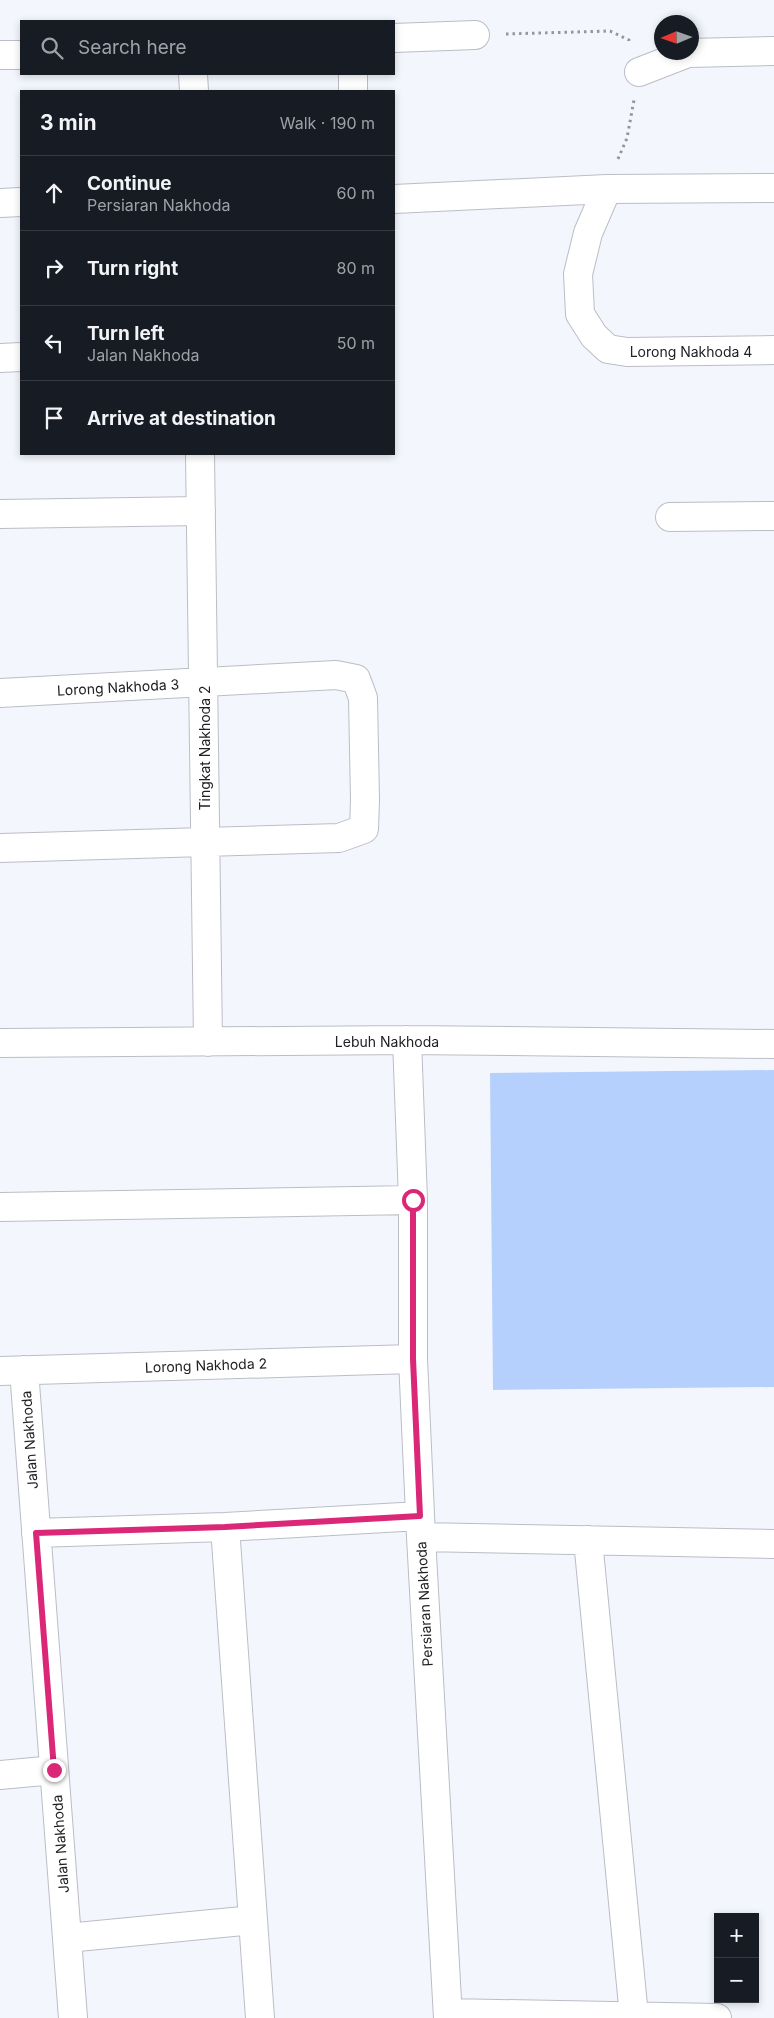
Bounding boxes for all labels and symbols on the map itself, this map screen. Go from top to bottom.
north arrow [654,15,699,60]
street label: Lorong Nakhoda 4 [630,343,752,360]
street label: Lorong Nakhoda 3 [56,675,180,699]
street label: Tingkat Nakhoda 2 [196,685,213,811]
street label: Lebuh Nakhoda [335,1033,439,1050]
route start [402,1189,425,1212]
street label: Lorong Nakhoda 2 [145,1354,267,1376]
street label: Jalan Nakhoda [17,1390,41,1490]
street label: Persiaran Nakhoda [412,1541,436,1667]
route end [43,1759,66,1782]
street label: Jalan Nakhoda [48,1794,72,1894]

